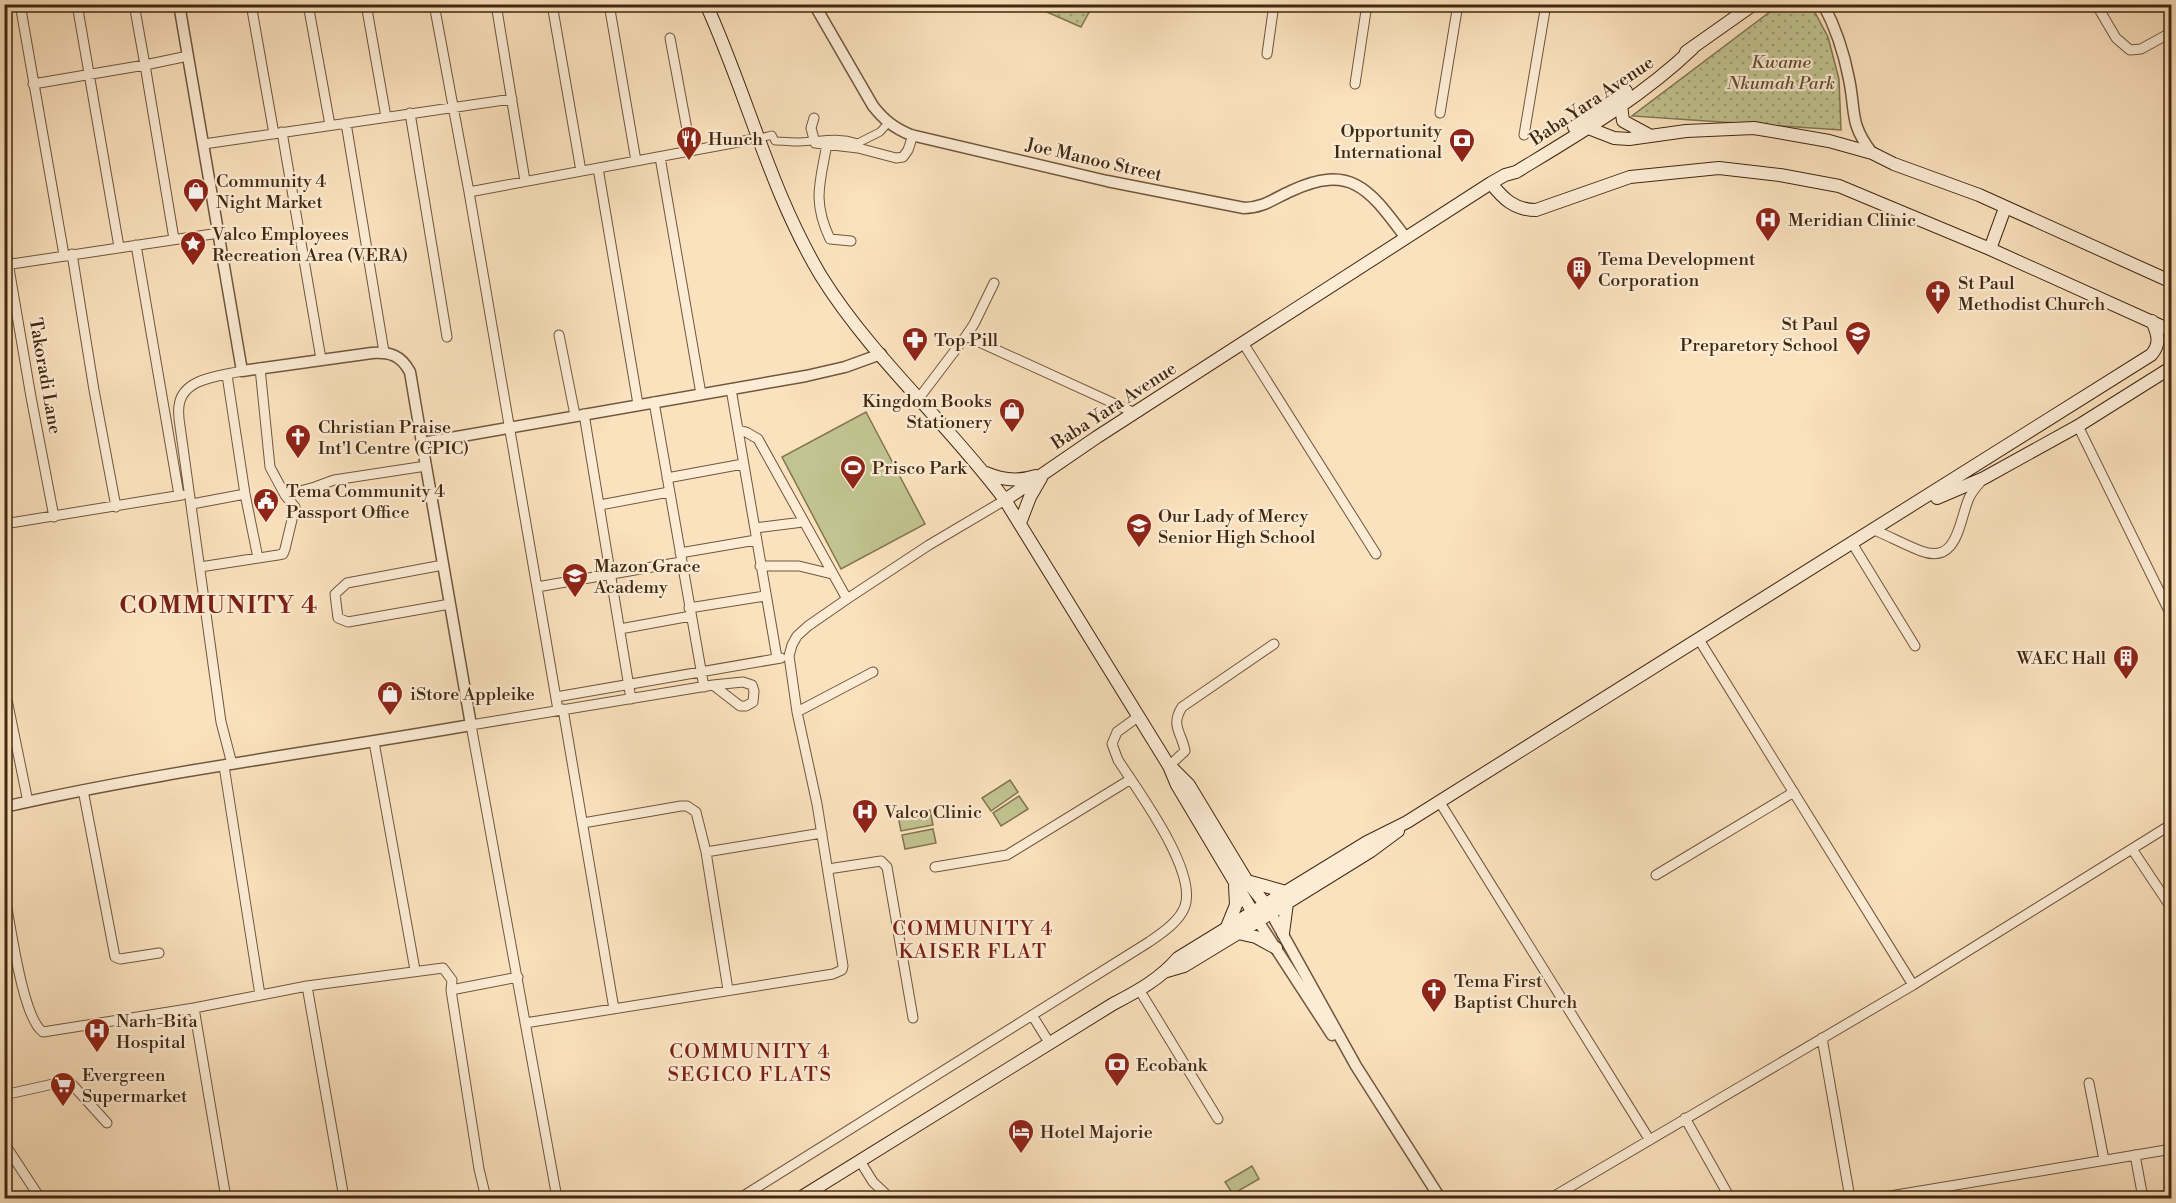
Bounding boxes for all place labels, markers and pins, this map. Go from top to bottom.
place label: Opportunity International [1334,120,1443,164]
restaurant icon: Hunch [674,124,704,162]
bank icon: Opportunity International [1447,126,1477,164]
place label: Hunch [708,128,763,151]
place label: Community 4 Night Market [216,170,327,214]
shop icon: Community 4 Night Market [181,176,211,214]
hospital icon: Meridian Clinic [1753,205,1783,243]
place label: Meridian Clinic [1788,209,1916,232]
place label: Valco Employees Recreation Area (VERA) [211,223,408,267]
place icon: Valco Employees Recreation Area (VERA) [178,229,208,267]
place label: Tema Development Corporation [1598,248,1756,292]
building icon: Tema Development Corporation [1564,254,1594,292]
place label: St Paul Methodist Church [1958,272,2106,316]
church icon: St Paul Methodist Church [1923,278,1953,316]
place label: St Paul Preparetory School [1680,313,1839,357]
school or university icon: St Paul Preparetory School [1843,319,1873,357]
pharmacy icon: Top Pill [900,325,930,363]
place label: Top Pill [934,329,999,352]
place label: Kingdom Books Stationery [862,390,992,434]
shop icon: Kingdom Books Stationery [997,396,1027,434]
place label: Christian Praise Int'l Centre (CPIC) [318,416,469,460]
church icon: Christian Praise Int'l Centre (CPIC) [283,422,313,460]
sports icon: Prisco Park [838,453,868,491]
place label: Prisco Park [872,457,968,480]
place label: Tema Community 4 Passport Office [286,480,445,524]
public building icon: Tema Community 4 Passport Office [251,486,281,524]
place label: Our Lady of Mercy Senior High School [1158,505,1316,549]
school or university icon: Our Lady of Mercy Senior High School [1124,511,1154,549]
place label: Mazon Grace Academy [593,555,700,599]
school or university icon: Mazon Grace Academy [560,561,590,599]
building icon: WAEC Hall [2111,643,2141,681]
place label: WAEC Hall [2016,647,2107,670]
shop icon: iStore Appleike [375,679,405,717]
place label: iStore Appleike [410,683,535,706]
hospital icon: Valco Clinic [850,797,880,835]
place label: Valco Clinic [883,801,982,824]
place label: Tema First Baptist Church [1453,970,1577,1014]
church icon: Tema First Baptist Church [1419,976,1449,1014]
place label: Narh-Bita Hospital [116,1010,199,1054]
hospital icon: Narh-Bita Hospital [82,1016,112,1054]
bank icon: Ecobank [1102,1050,1132,1088]
place label: Ecobank [1136,1054,1209,1077]
place label: Evergreen Supermarket [82,1064,188,1108]
supermarket icon: Evergreen Supermarket [48,1070,78,1108]
hotel icon: Hotel Majorie [1006,1117,1036,1155]
place label: Hotel Majorie [1040,1121,1153,1144]

